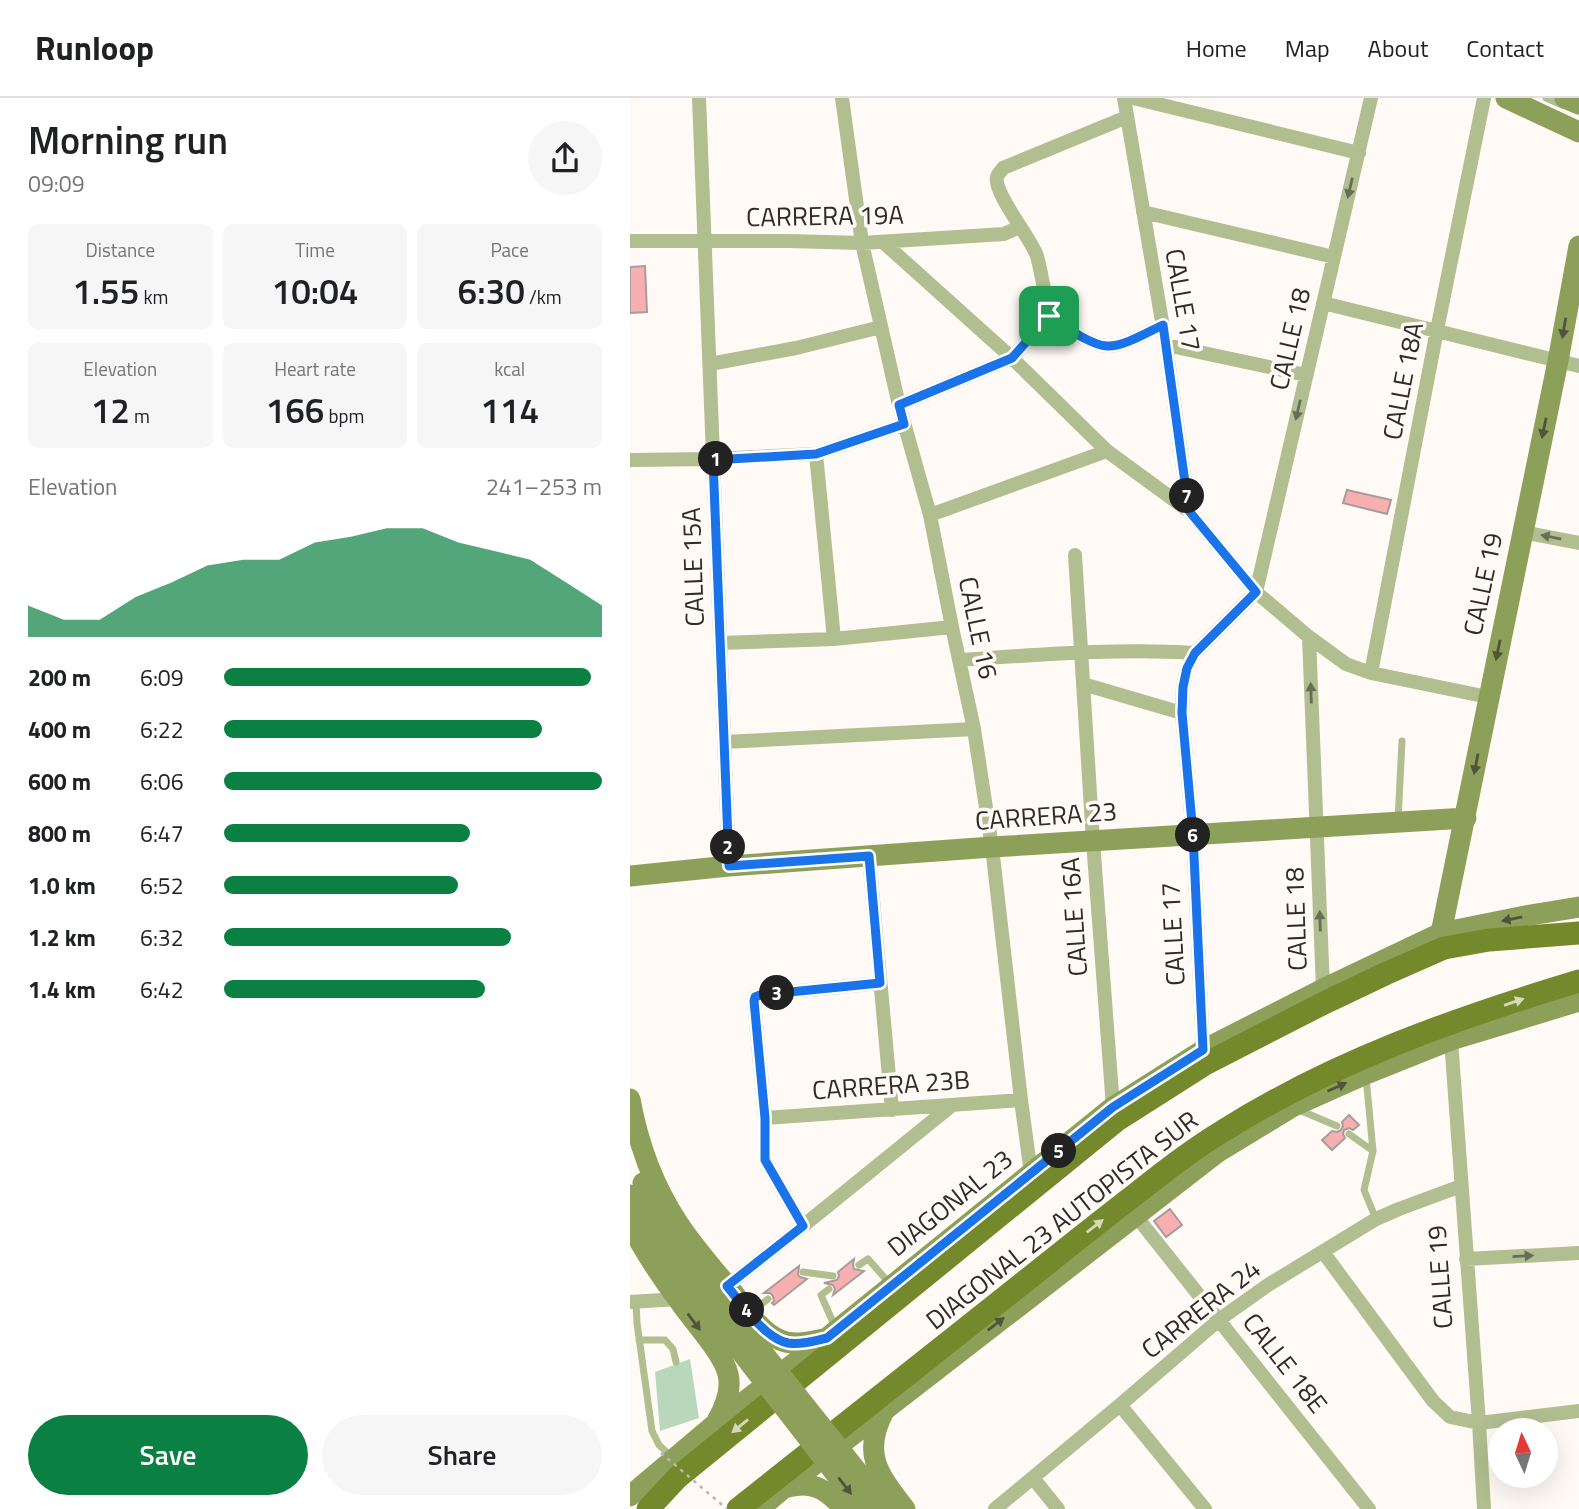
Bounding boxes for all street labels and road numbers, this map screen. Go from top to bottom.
street label: CARRERA 19A [746,195,904,236]
street label: CALLE 17 [1155,245,1212,354]
street label: CALLE 18 [1259,284,1320,394]
street label: CALLE 18A [1372,319,1433,443]
street label: CALLE 15A [671,507,714,627]
street label: CALLE 19 [1453,529,1512,639]
street label: CALLE 16 [949,573,1008,683]
street label: CARRERA 23 [974,791,1118,840]
street label: CALLE 16A [1050,856,1097,978]
street label: CALLE 18 [1274,866,1317,972]
street label: CALLE 17 [1150,881,1195,987]
street label: CARRERA 23B [811,1060,971,1109]
street label: DIAGONAL 23 AUTOPISTA SUR [917,1101,1206,1339]
street label: DIAGONAL 23 [878,1140,1021,1266]
street label: CALLE 19 [1416,1224,1463,1330]
street label: CARRERA 24 [1133,1249,1269,1368]
street label: CALLE 18E [1234,1304,1337,1421]

